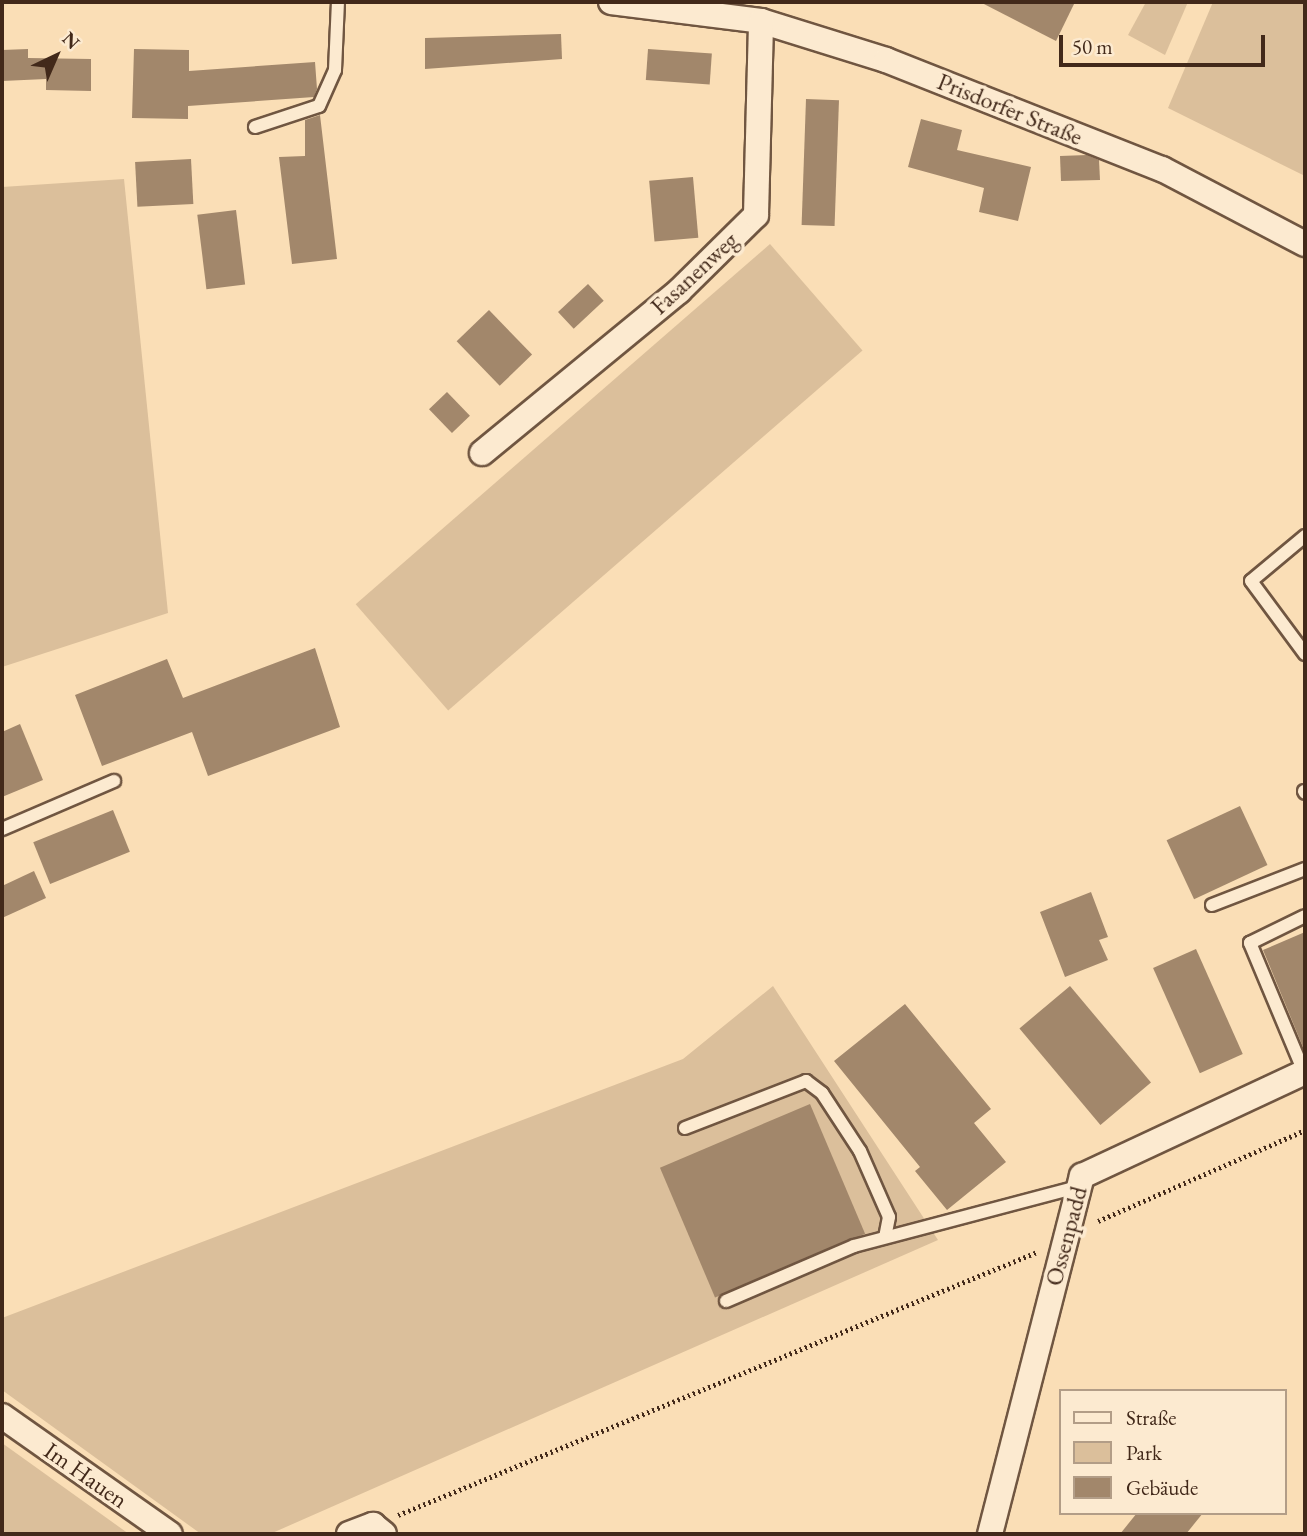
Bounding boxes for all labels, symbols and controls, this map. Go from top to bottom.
north arrow [21,21,91,91]
scale bar [1062,21,1268,65]
text: N [57,26,85,55]
text: 50 m [1072,33,1113,60]
street label: Prisdorfer Straße [933,67,1087,151]
street label: Fasanenweg [645,226,743,320]
street label: Ossenpadd [1039,1183,1093,1289]
legend [1058,1389,1286,1515]
text: Straße [1126,1404,1177,1431]
street label: Im Hauen [39,1436,133,1514]
text: Park [1126,1439,1162,1466]
text: Gebäude [1126,1474,1198,1501]

